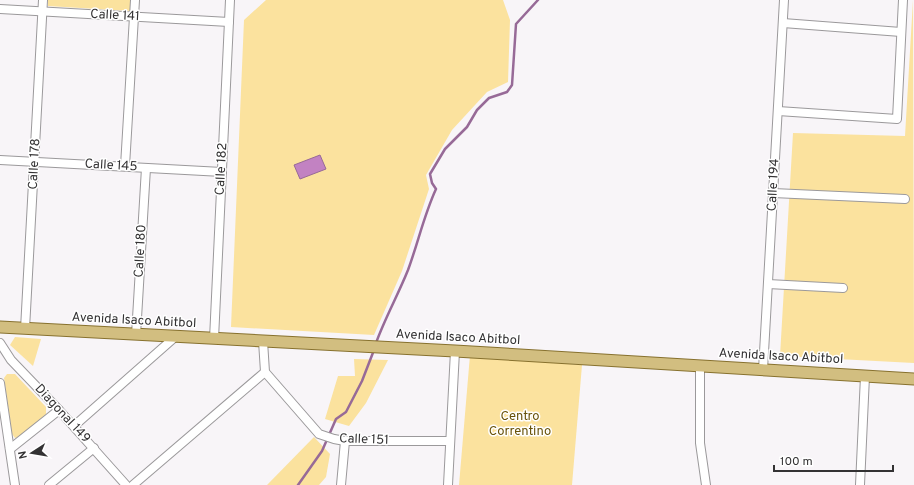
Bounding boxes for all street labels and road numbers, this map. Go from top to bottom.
street label: Calle 141 [90,7,140,25]
street label: Calle 178 [26,138,44,190]
street label: Calle 182 [213,142,231,196]
street label: Calle 145 [84,157,138,175]
street label: Calle 194 [765,158,783,212]
street label: Calle 180 [132,224,150,278]
street label: Avenida Isaco Abitbol [71,310,197,332]
street label: Avenida Isaco Abitbol [395,327,521,349]
street label: Avenida Isaco Abitbol [718,346,844,368]
street label: Diagonal 149 [31,381,93,447]
street label: Calle 151 [339,431,389,449]

